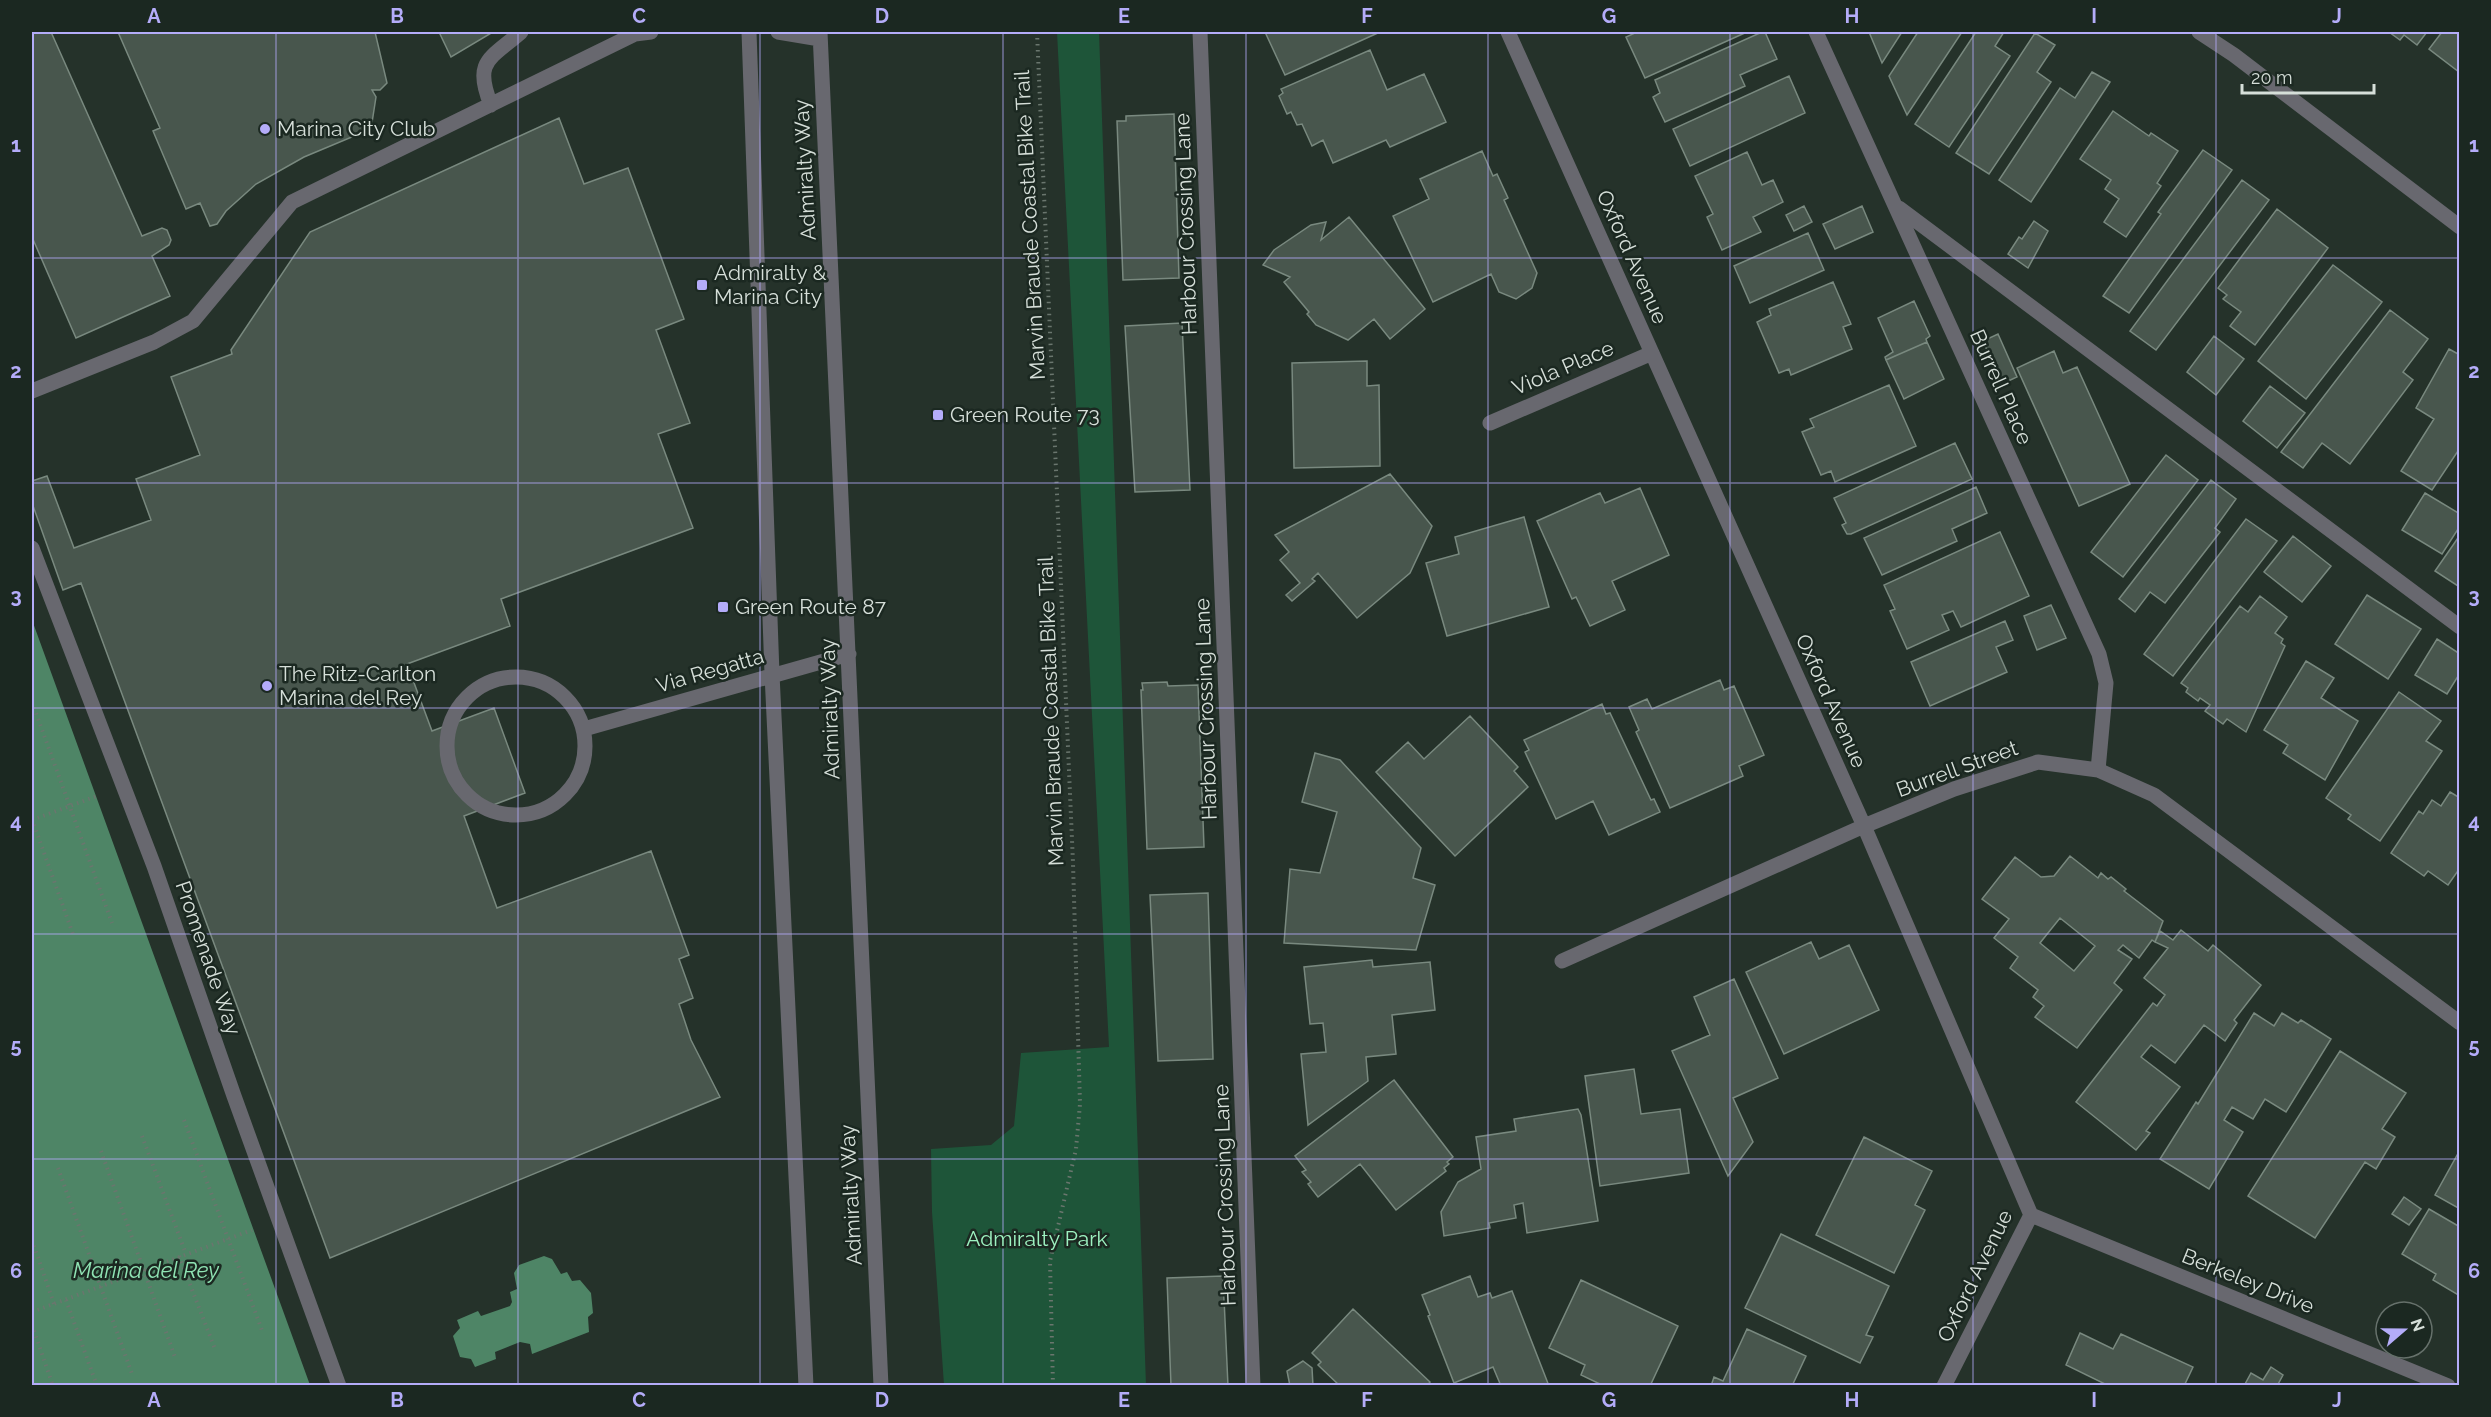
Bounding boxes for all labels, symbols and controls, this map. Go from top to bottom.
text: A [147,4,161,28]
text: B [390,4,404,28]
text: C [632,4,646,28]
text: D [875,4,889,28]
text: E [1118,4,1130,28]
text: F [1361,4,1373,28]
text: G [1602,4,1616,28]
text: H [1845,4,1859,28]
text: I [2091,4,2097,28]
text: J [2332,4,2342,28]
scale bar [2242,57,2374,95]
text: 20 m [2251,67,2293,88]
street label: Marvin Braude Coastal Bike Trail [1009,69,1050,380]
street label: Admiralty Way [788,99,821,241]
street label: Harbour Crossing Lane [1169,113,1202,335]
place label: Marina City Club [277,116,436,141]
marker: Marina City Club [258,122,272,136]
text: 1 [11,133,21,157]
text: 1 [2469,133,2479,157]
street label: Oxford Avenue [1592,186,1673,328]
place label: Admiralty & Marina City [714,260,827,309]
marker: Admiralty & Marina City [695,278,709,292]
street label: Burrell Place [1965,325,2038,448]
street label: Viola Place [1508,335,1617,400]
text: 2 [10,359,22,383]
text: 2 [2468,359,2480,383]
place label: Green Route 73 [950,402,1100,427]
marker: Green Route 73 [931,408,945,422]
street label: Marvin Braude Coastal Bike Trail [1033,555,1068,866]
text: 3 [10,584,22,608]
text: 3 [2468,584,2480,608]
place label: Green Route 87 [735,594,887,619]
street label: Harbour Crossing Lane [1189,598,1222,820]
marker: Green Route 87 [716,600,730,614]
street label: Oxford Avenue [1791,630,1872,772]
street label: Admiralty Way [815,638,844,780]
street label: Via Regatta [653,643,767,698]
place label: The Ritz-Carlton Marina del Rey [279,661,436,710]
marker: The Ritz-Carlton Marina del Rey [260,679,274,693]
street label: Burrell Street [1893,735,2021,802]
text: 4 [10,809,22,833]
text: 4 [2468,809,2480,833]
street label: Promenade Way [170,878,247,1038]
text: 5 [10,1034,22,1058]
text: 5 [2468,1034,2480,1058]
street label: Harbour Crossing Lane [1208,1084,1241,1306]
street label: Admiralty Way [834,1124,867,1266]
street label: Oxford Avenue [1932,1206,2017,1346]
park label: Admiralty Park [966,1226,1108,1251]
street label: Berkeley Drive [2178,1243,2318,1318]
water label: Marina del Rey [73,1257,220,1283]
text: 6 [10,1259,22,1283]
text: 6 [2468,1259,2480,1283]
north arrow [2374,1300,2434,1360]
text: N [2407,1316,2429,1334]
text: A [147,1388,161,1412]
text: B [390,1388,404,1412]
text: C [632,1388,646,1412]
text: D [875,1388,889,1412]
text: E [1118,1388,1130,1412]
text: F [1361,1388,1373,1412]
text: G [1602,1388,1616,1412]
text: H [1845,1388,1859,1412]
text: I [2091,1388,2097,1412]
text: J [2332,1388,2342,1412]

